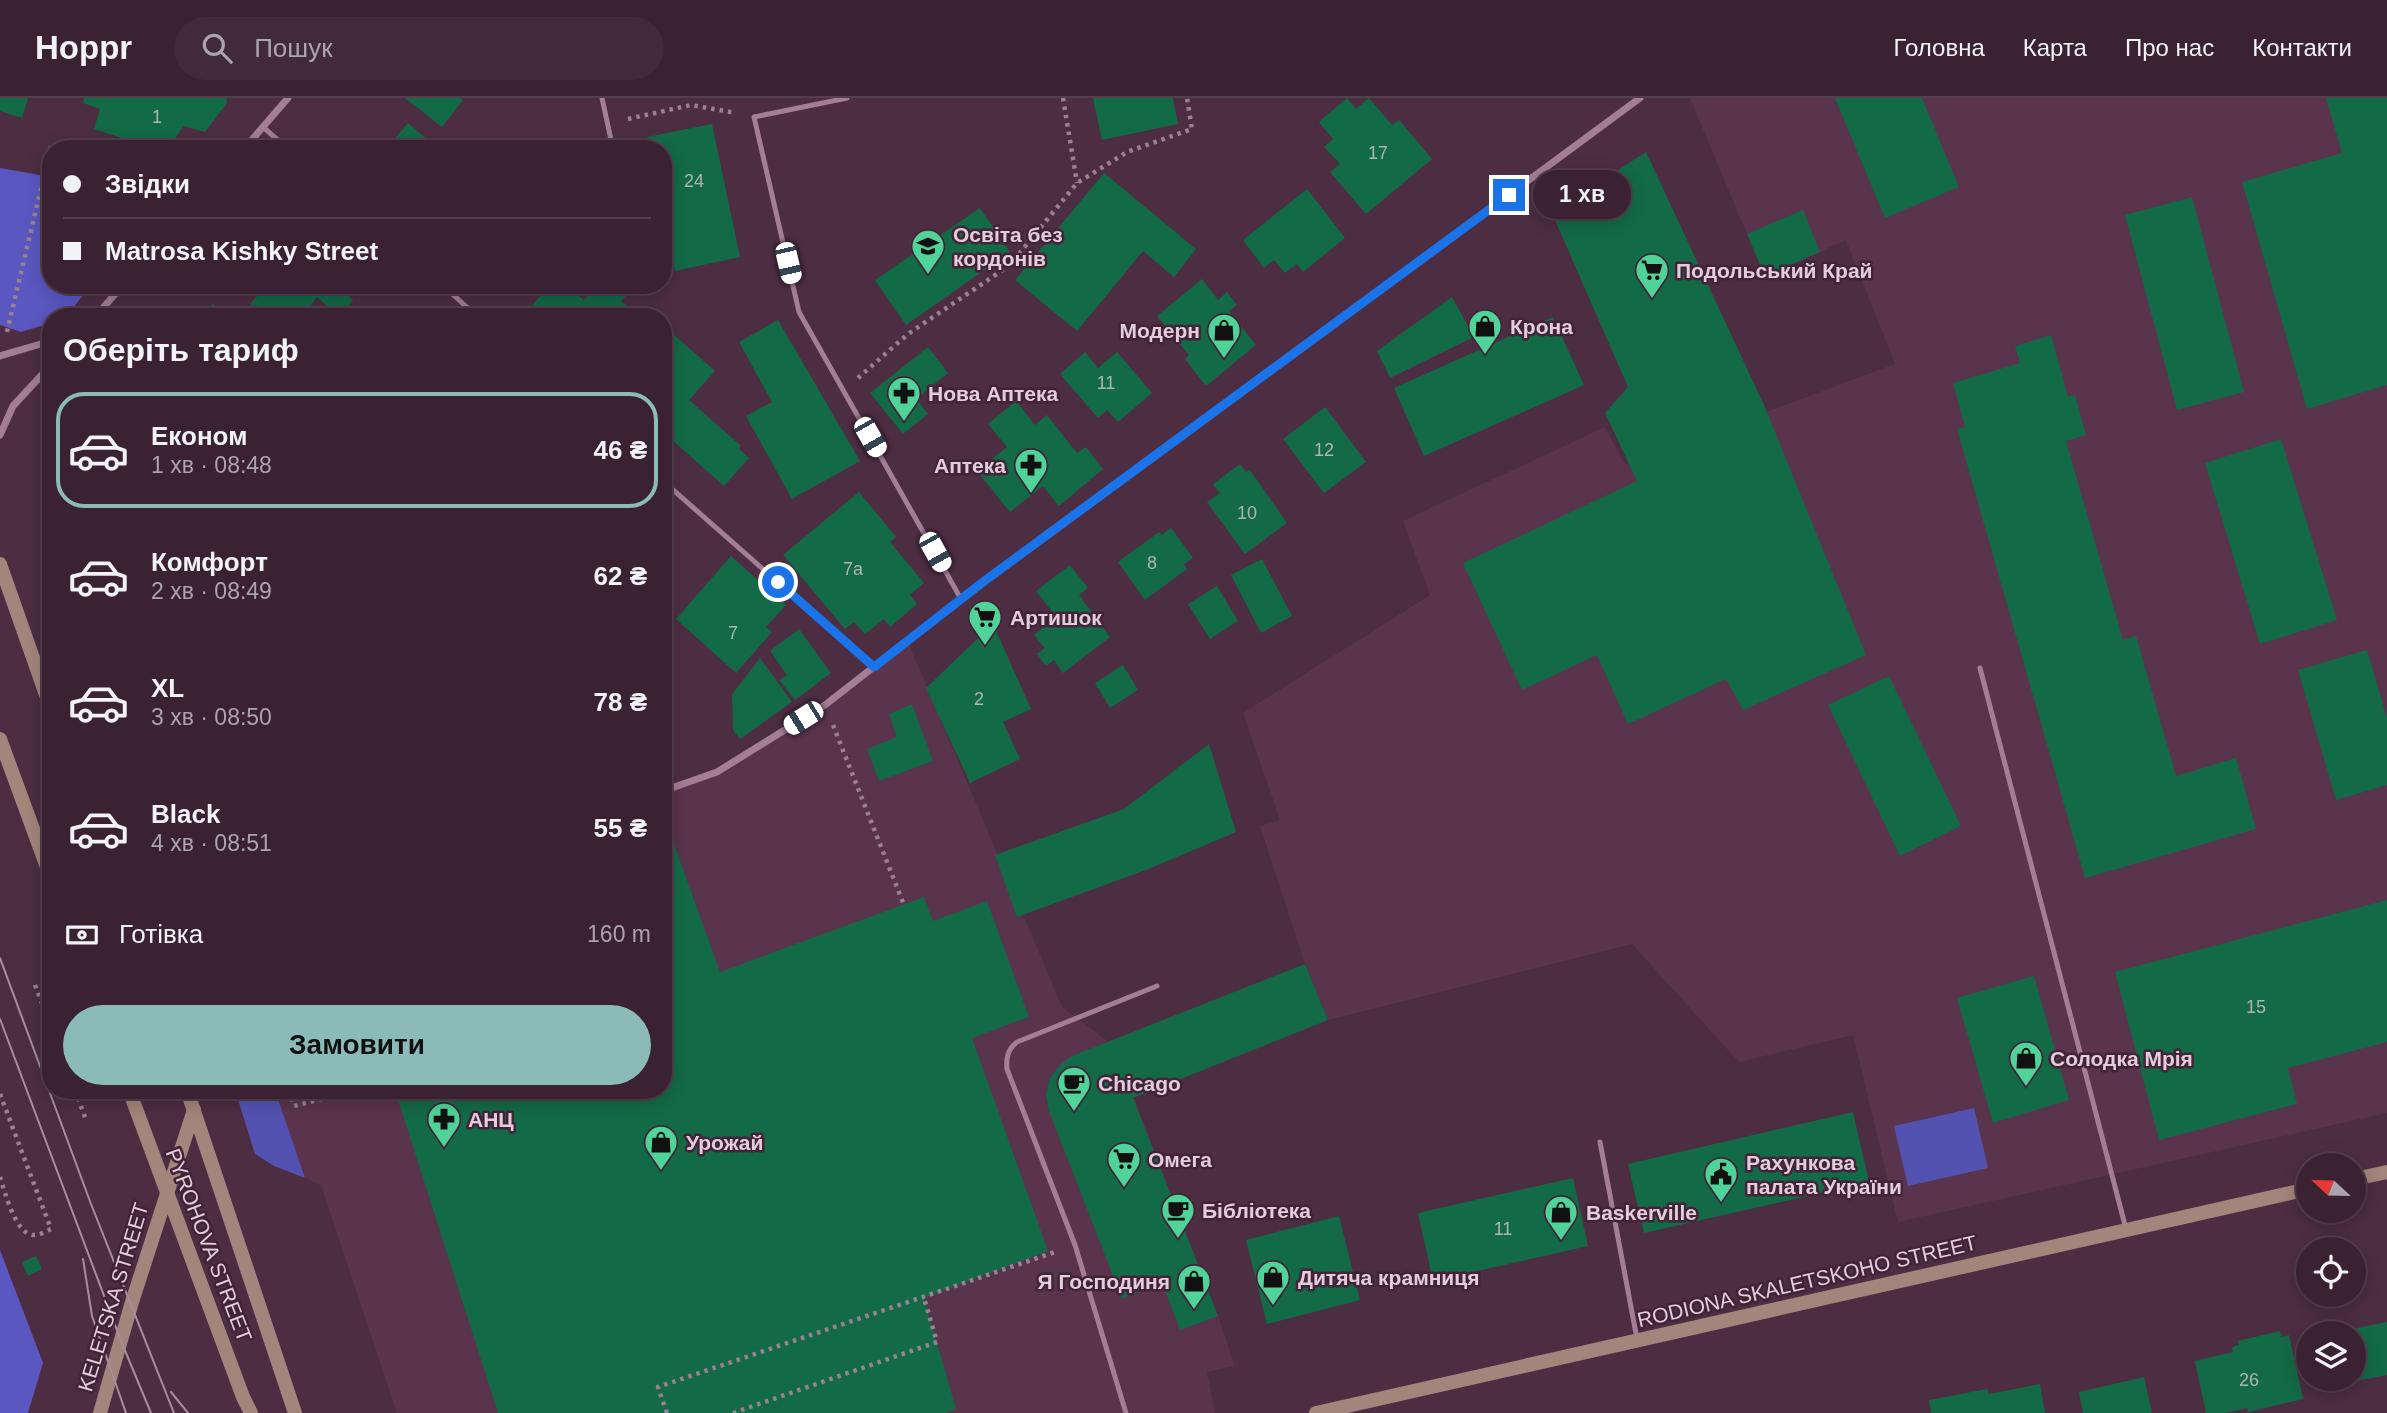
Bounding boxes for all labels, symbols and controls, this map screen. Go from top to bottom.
search box [174,17,664,80]
text: Hoppr [35,29,132,66]
icon: search [198,29,236,67]
text: Пошук [254,33,333,63]
text: Головна [1894,34,1985,61]
text: Карта [2023,34,2087,61]
text: Про нас [2125,34,2214,61]
text: Контакти [2252,34,2352,61]
house number: 1 [152,107,162,127]
house number: 17 [1368,143,1388,163]
text: Звідки [105,169,190,199]
callout: 1 хв [1534,170,1632,220]
house number: 24 [684,171,704,191]
route end [1493,179,1525,211]
text: 1 хв [1559,181,1605,207]
place label: Освіта без кордонів [953,223,1063,270]
school or university icon: Освіта без кордонів [909,227,947,276]
text: Matrosa Kishky Street [105,236,378,266]
car [774,240,803,286]
supermarket icon: Подольський Край [1633,251,1671,300]
place label: Подольський Край [1676,259,1873,282]
shop icon: Крона [1466,307,1504,356]
shop icon: Модерн [1205,311,1243,360]
place label: Крона [1510,315,1573,338]
place label: Модерн [1119,319,1200,342]
text: Оберіть тариф [63,332,299,368]
house number: 11 [1097,373,1115,393]
pharmacy icon: Нова Аптека [885,374,923,423]
place label: Нова Аптека [928,382,1058,405]
car [851,414,890,460]
icon: car [67,419,130,482]
text: Економ [151,421,247,451]
text: 46 ₴ [594,435,647,465]
house number: 12 [1314,440,1334,460]
pharmacy icon: Аптека [1012,446,1050,495]
text: 1 хв · 08:48 [151,452,272,478]
place label: Аптека [934,454,1006,477]
house number: 10 [1237,503,1257,523]
car [916,529,955,575]
icon: car [67,545,130,608]
text: Комфорт [151,547,268,577]
house number: 8 [1147,553,1157,573]
house number: 7а [843,559,864,579]
text: 62 ₴ [594,561,647,591]
route start [762,566,794,598]
text: 2 хв · 08:49 [151,578,272,604]
supermarket icon: Артишок [966,598,1004,647]
place label: Артишок [1010,606,1102,629]
house number: 7 [728,623,738,643]
icon: car [67,671,130,734]
text: XL [151,673,184,703]
text: 78 ₴ [594,687,647,717]
house number: 2 [974,689,984,709]
car [780,698,827,738]
text: 3 хв · 08:50 [151,704,272,730]
icon: car [67,797,130,860]
text: Black [151,799,220,829]
text: 55 ₴ [594,813,647,843]
text: 4 хв · 08:51 [151,830,272,856]
icon: cash [63,916,101,954]
text: Готівка [119,919,203,949]
text: 160 m [587,921,651,947]
house number: 15 [2246,997,2266,1017]
button: Замовити [63,1005,651,1085]
shop icon: Солодка Мрія [2007,1039,2045,1088]
place label: Солодка Мрія [2050,1047,2193,1070]
cafe icon: Chicago [1055,1064,1093,1113]
place label: Chicago [1098,1072,1181,1095]
pharmacy icon: АНЦ [425,1100,463,1149]
place label: АНЦ [468,1108,514,1131]
shop icon: Урожай [642,1123,680,1172]
place label: Урожай [686,1131,763,1154]
supermarket icon: Омега [1105,1140,1143,1189]
street label: PYROHOVA STREET [162,1145,257,1345]
place label: Омега [1148,1148,1212,1171]
place label: Рахункова палата України [1746,1151,1902,1198]
north arrow [2296,1153,2366,1223]
map controls [2296,1153,2366,1391]
public building icon: Рахункова палата України [1702,1155,1740,1204]
cafe icon: Бібліотека [1159,1191,1197,1240]
shop icon: Baskerville [1542,1193,1580,1242]
place label: Бібліотека [1202,1199,1311,1222]
street label: KELETSKA STREET [73,1200,153,1394]
place label: Baskerville [1586,1201,1697,1224]
house number: 11 [1494,1219,1512,1239]
street label: RODIONA SKALETSKOHO STREET [1635,1231,1979,1331]
button: locate [2296,1237,2366,1307]
shop icon: Дитяча крамниця [1254,1258,1292,1307]
shop icon: Я Господиня [1175,1262,1213,1311]
place label: Дитяча крамниця [1298,1266,1479,1289]
place label: Я Господиня [1038,1270,1170,1293]
button: layers [2296,1321,2366,1391]
house number: 26 [2239,1370,2259,1390]

